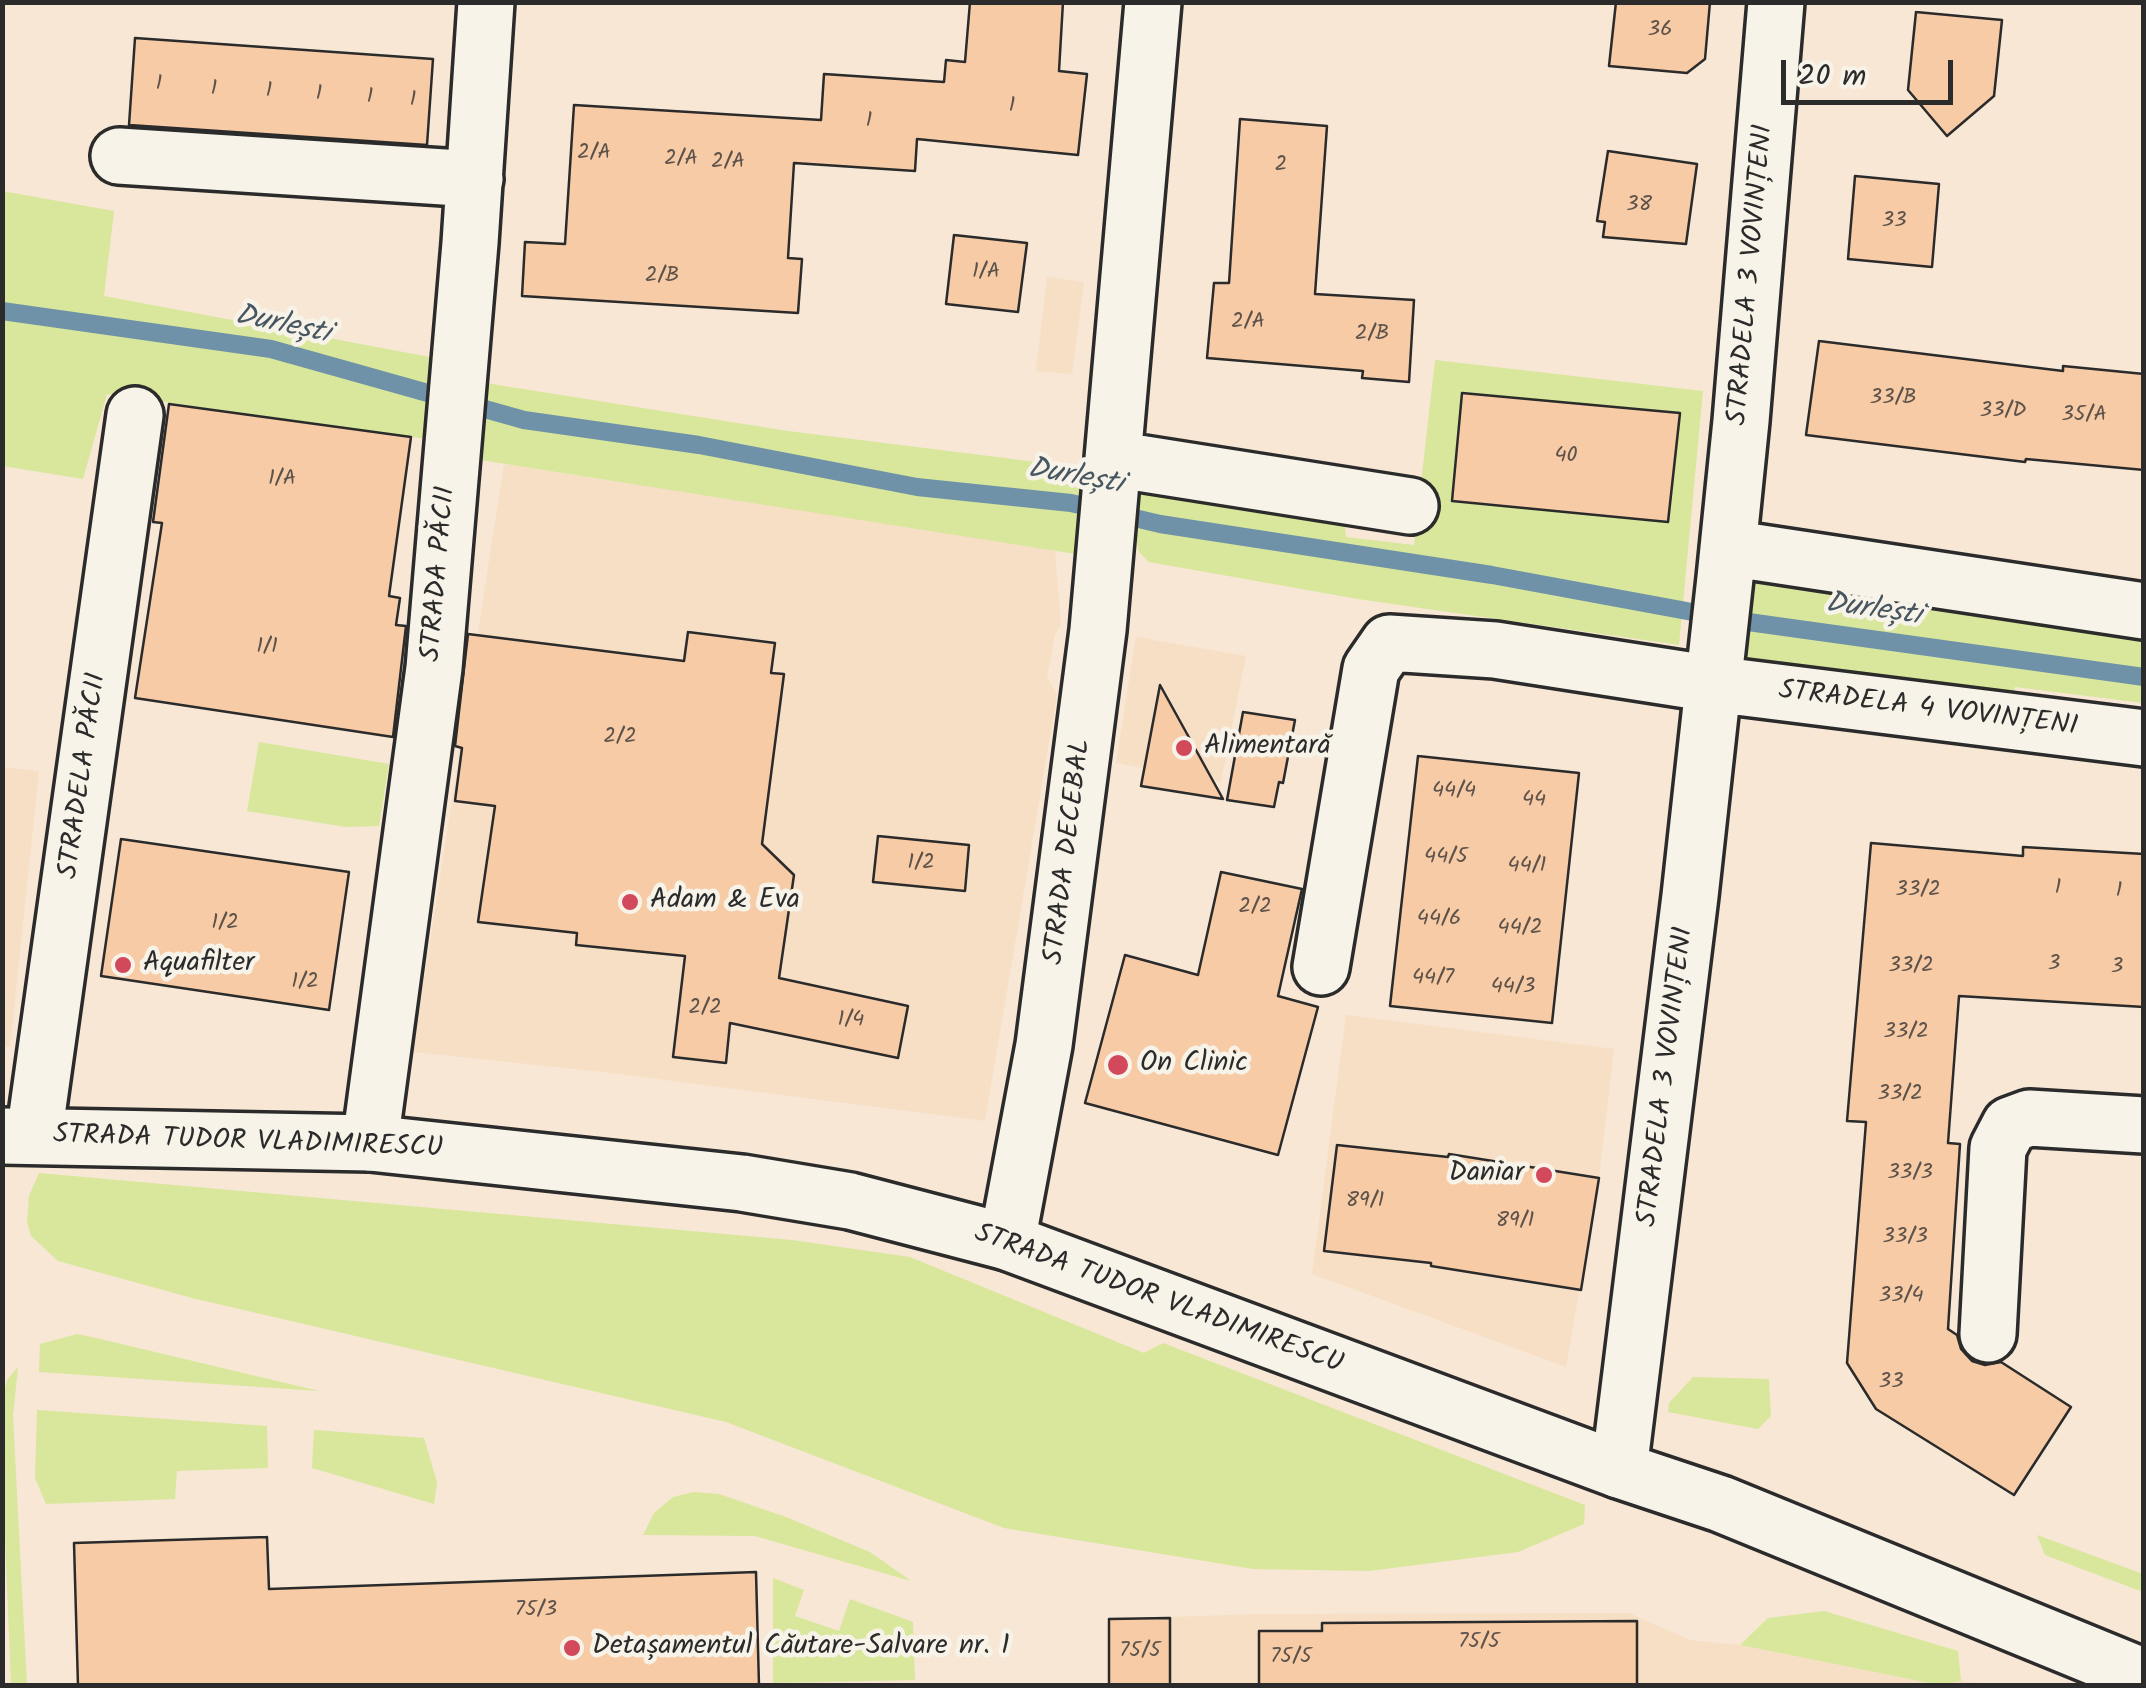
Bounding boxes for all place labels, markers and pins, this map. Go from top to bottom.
place label: Alimentară [1204,731,1331,765]
marker: Alimentară [1173,737,1195,759]
place label: Adam & Eva [650,885,800,919]
marker: Adam & Eva [619,891,641,913]
place label: Aquafilter [143,948,254,982]
marker: Aquafilter [112,954,134,976]
place label: On Clinic [1140,1048,1248,1082]
marker: On Clinic [1105,1052,1131,1078]
place label: Daniar [1449,1158,1524,1192]
marker: Daniar [1533,1164,1555,1186]
place label: Detașamentul Căutare-Salvare nr. 1 [592,1631,1010,1665]
marker: Detașamentul Căutare-Salvare nr. 1 [561,1637,583,1659]

